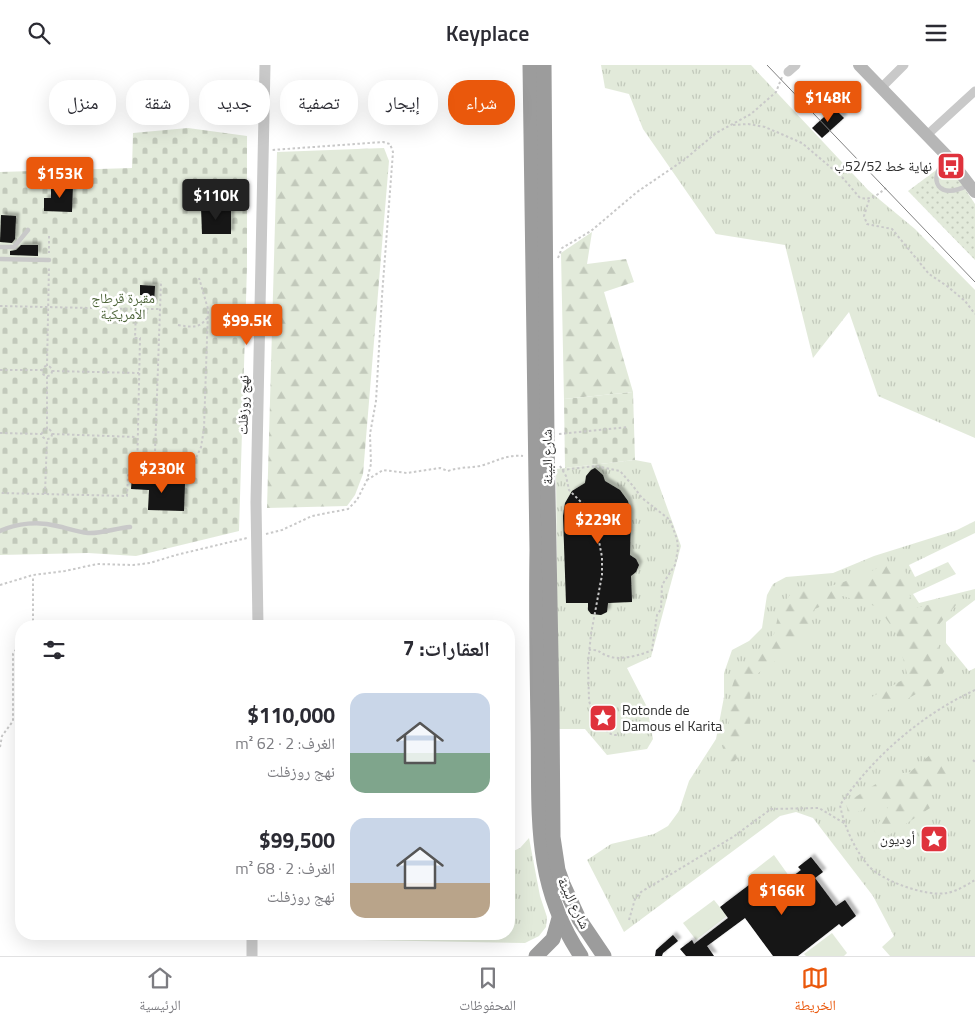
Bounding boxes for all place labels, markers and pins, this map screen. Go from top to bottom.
pin: $148K [793,80,863,123]
bus stop icon: نهاية خط 52/52ب [936,151,966,181]
place label: نهاية خط 52/52ب [834,155,932,176]
pin: $153K [25,157,95,199]
pin: $110K [181,179,251,221]
pin: $99.5K [206,303,288,346]
pin: $230K [127,451,197,494]
pin: $229K [563,503,633,545]
place label: Rotonde de Damous el Karita [622,699,722,736]
place icon: Rotonde de Damous el Karita [588,703,618,733]
place icon: أوديون [919,824,949,854]
place label: أوديون [880,828,915,849]
pin: $166K [747,873,817,916]

